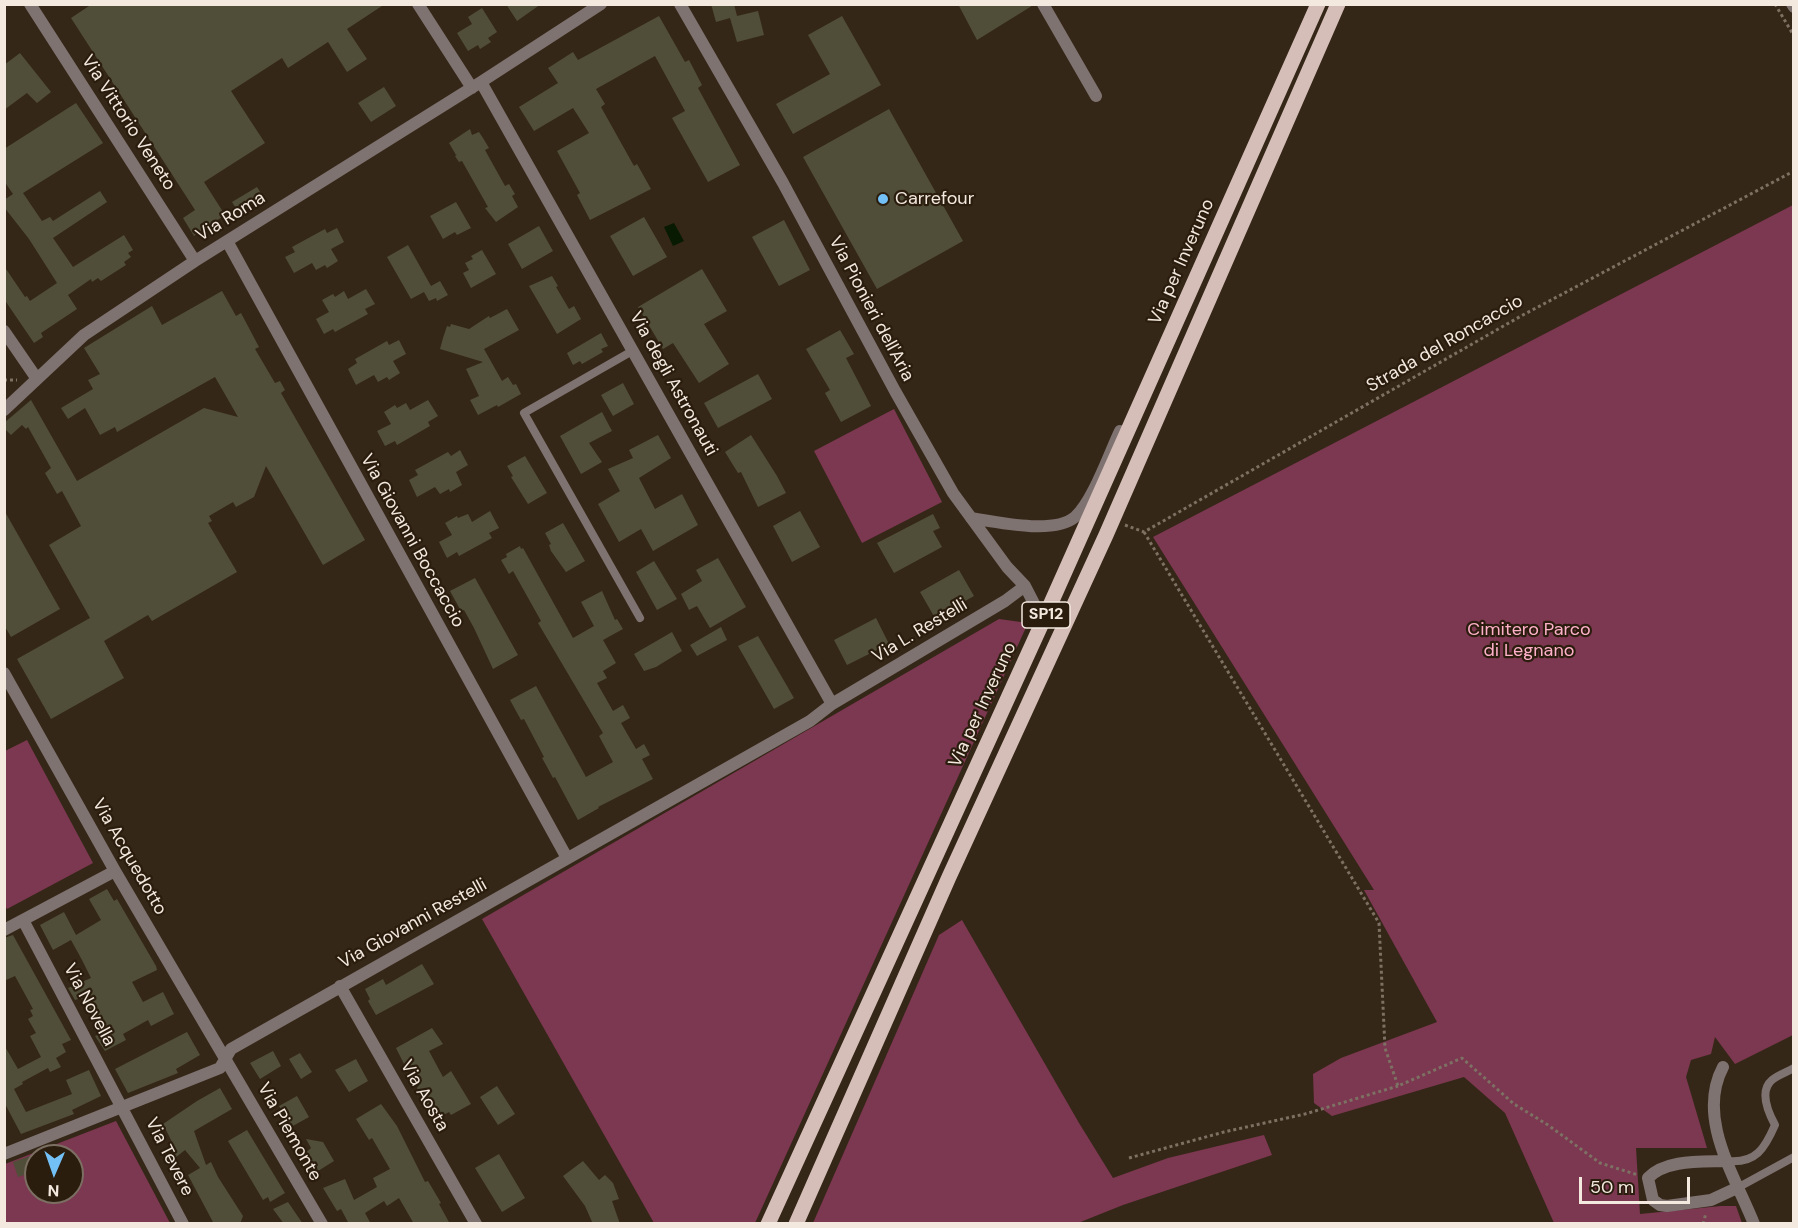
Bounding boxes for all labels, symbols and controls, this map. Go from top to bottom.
street label: Via Vittorio Veneto [76,51,180,195]
street label: Via Roma [192,187,270,247]
place label: Carrefour [895,188,974,210]
marker: Carrefour [876,192,890,206]
street label: Via per Inveruno [1145,196,1219,328]
street label: Via Pionieri dell'Aria [824,233,918,385]
street label: Strada del Roncaccio [1363,290,1527,398]
street label: Via degli Astronauti [624,308,722,460]
street label: Via Giovanni Boccaccio [355,450,469,632]
street label: Via L. Restelli [869,594,971,668]
road number: SP12 [1022,602,1070,628]
park label: Cimitero Parco di Legnano [1467,619,1591,662]
street label: Via per Inveruno [945,639,1021,771]
street label: Via Acquedotto [87,795,171,919]
street label: Via Giovanni Restelli [335,874,491,974]
street label: Via Novella [58,960,120,1050]
street label: Via Aosta [395,1057,453,1135]
street label: Via Piemonte [252,1079,326,1185]
street label: Via Tevere [140,1114,198,1200]
north arrow [24,1144,84,1204]
scale bar [1582,1165,1693,1203]
text: 50 m [1590,1175,1634,1199]
text: N [47,1180,60,1201]

